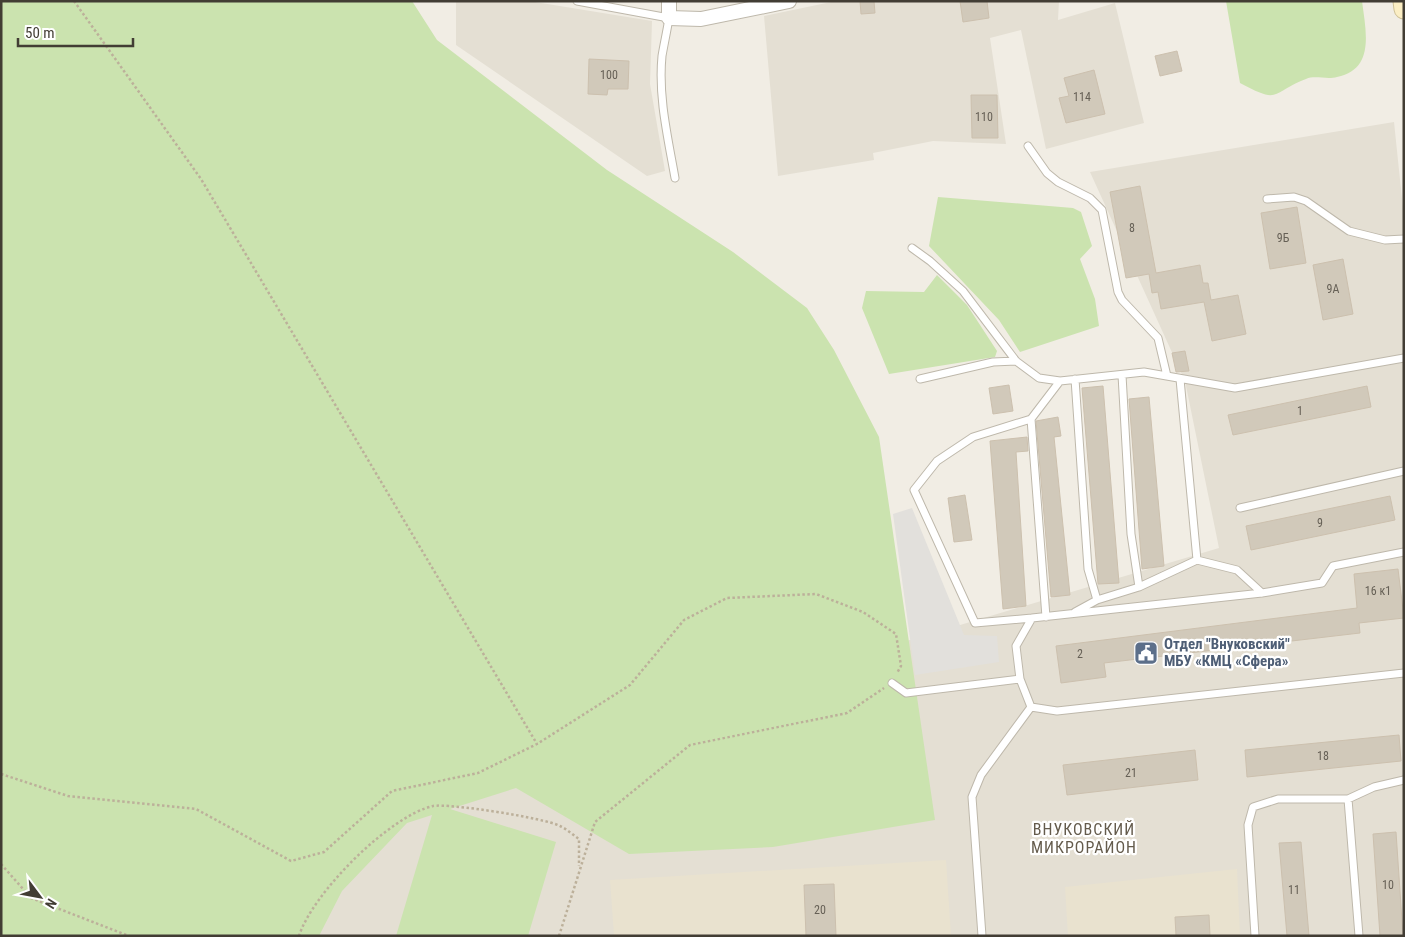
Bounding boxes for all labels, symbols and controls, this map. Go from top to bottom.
scale bar [18,15,132,47]
text: 50 m [25,24,55,42]
house number: 100 [600,68,618,82]
house number: 114 [1073,90,1091,104]
house number: 110 [975,110,993,124]
house number: 8 [1129,221,1135,235]
house number: 9Б [1277,231,1290,245]
house number: 9А [1327,282,1340,296]
house number: 1 [1297,404,1303,418]
house number: 9 [1317,516,1323,530]
house number: 16 к1 [1365,584,1391,598]
place label: Отдел "Внуковский" МБУ «КМЦ «Сфера» [1164,635,1290,670]
public building icon: Отдел "Внуковский" МБУ «КМЦ «Сфера» [1133,640,1159,666]
house number: 2 [1077,647,1083,661]
house number: 18 [1317,749,1329,763]
house number: 21 [1125,766,1137,780]
district label: ВНУКОВСКИЙ МИКРОРАЙОН [1031,820,1137,857]
north arrow [15,872,65,922]
house number: 10 [1382,878,1394,892]
house number: 11 [1288,883,1300,897]
text: N [42,896,60,912]
house number: 20 [814,903,826,917]

